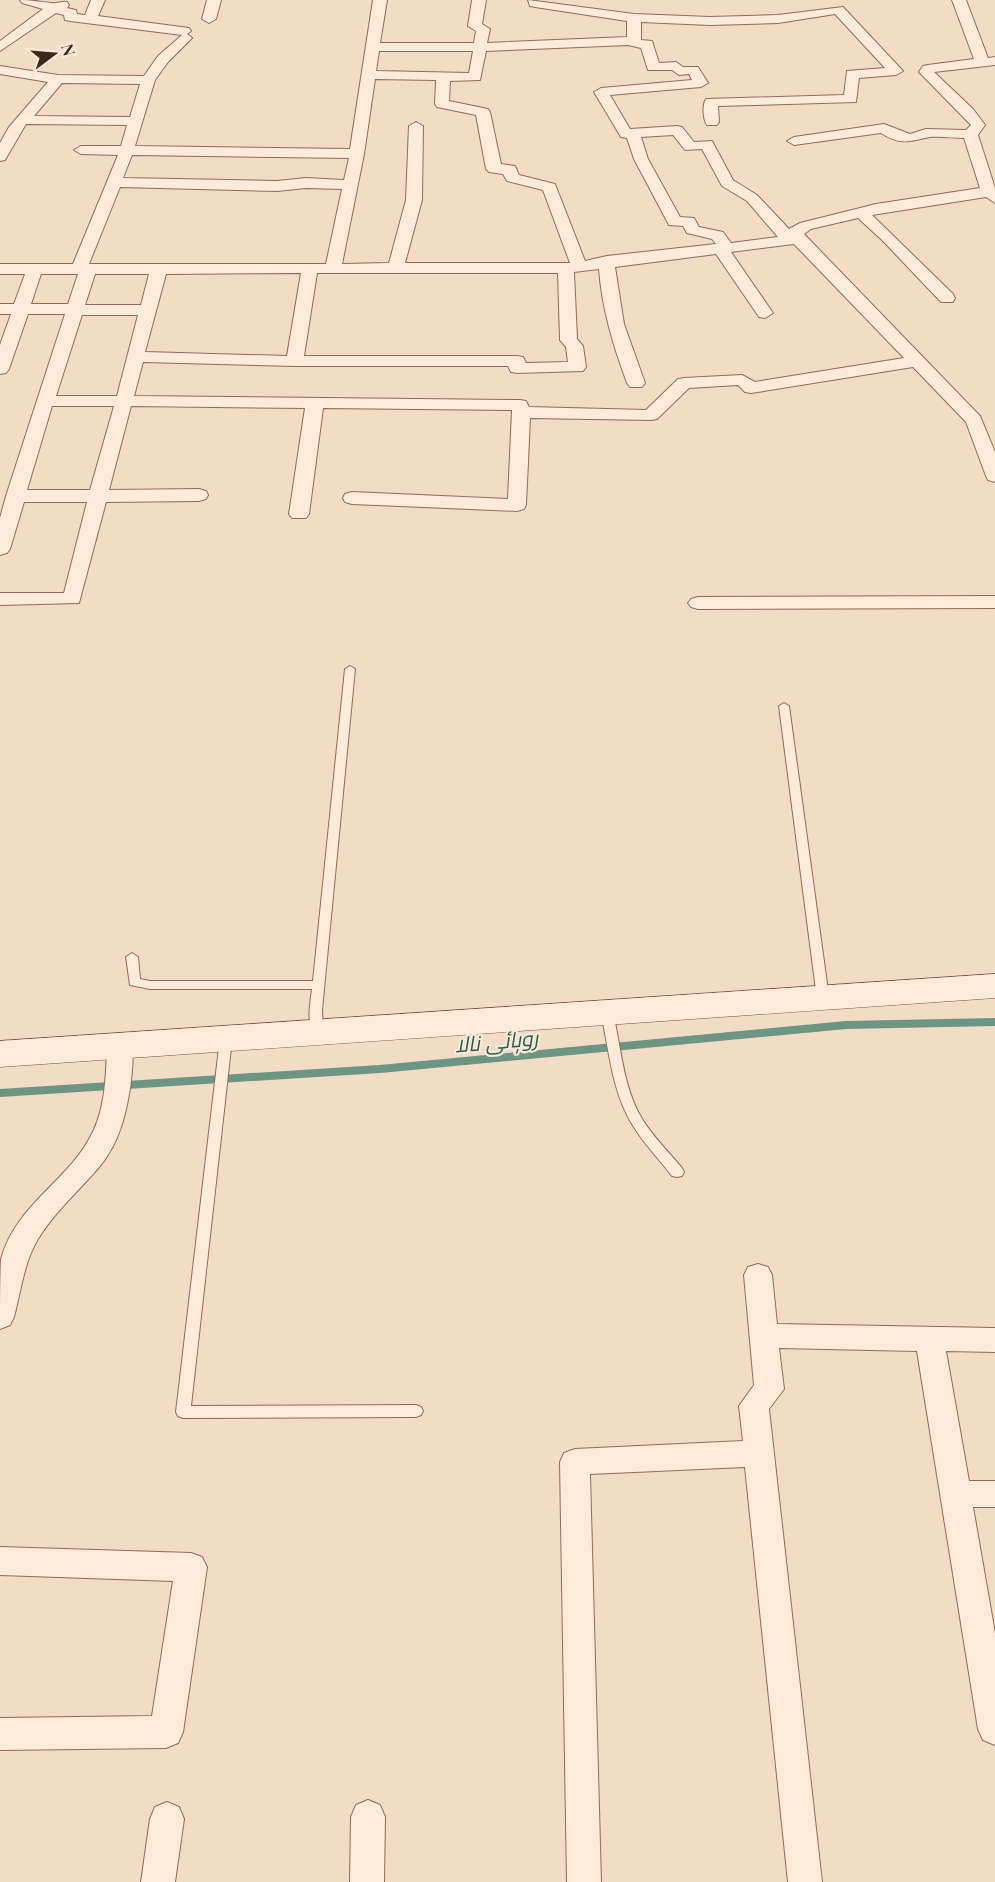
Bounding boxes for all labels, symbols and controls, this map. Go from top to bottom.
north arrow [24,24,84,84]
text: N [57,41,81,59]
water label: روہائی نالا [453,1022,540,1060]

